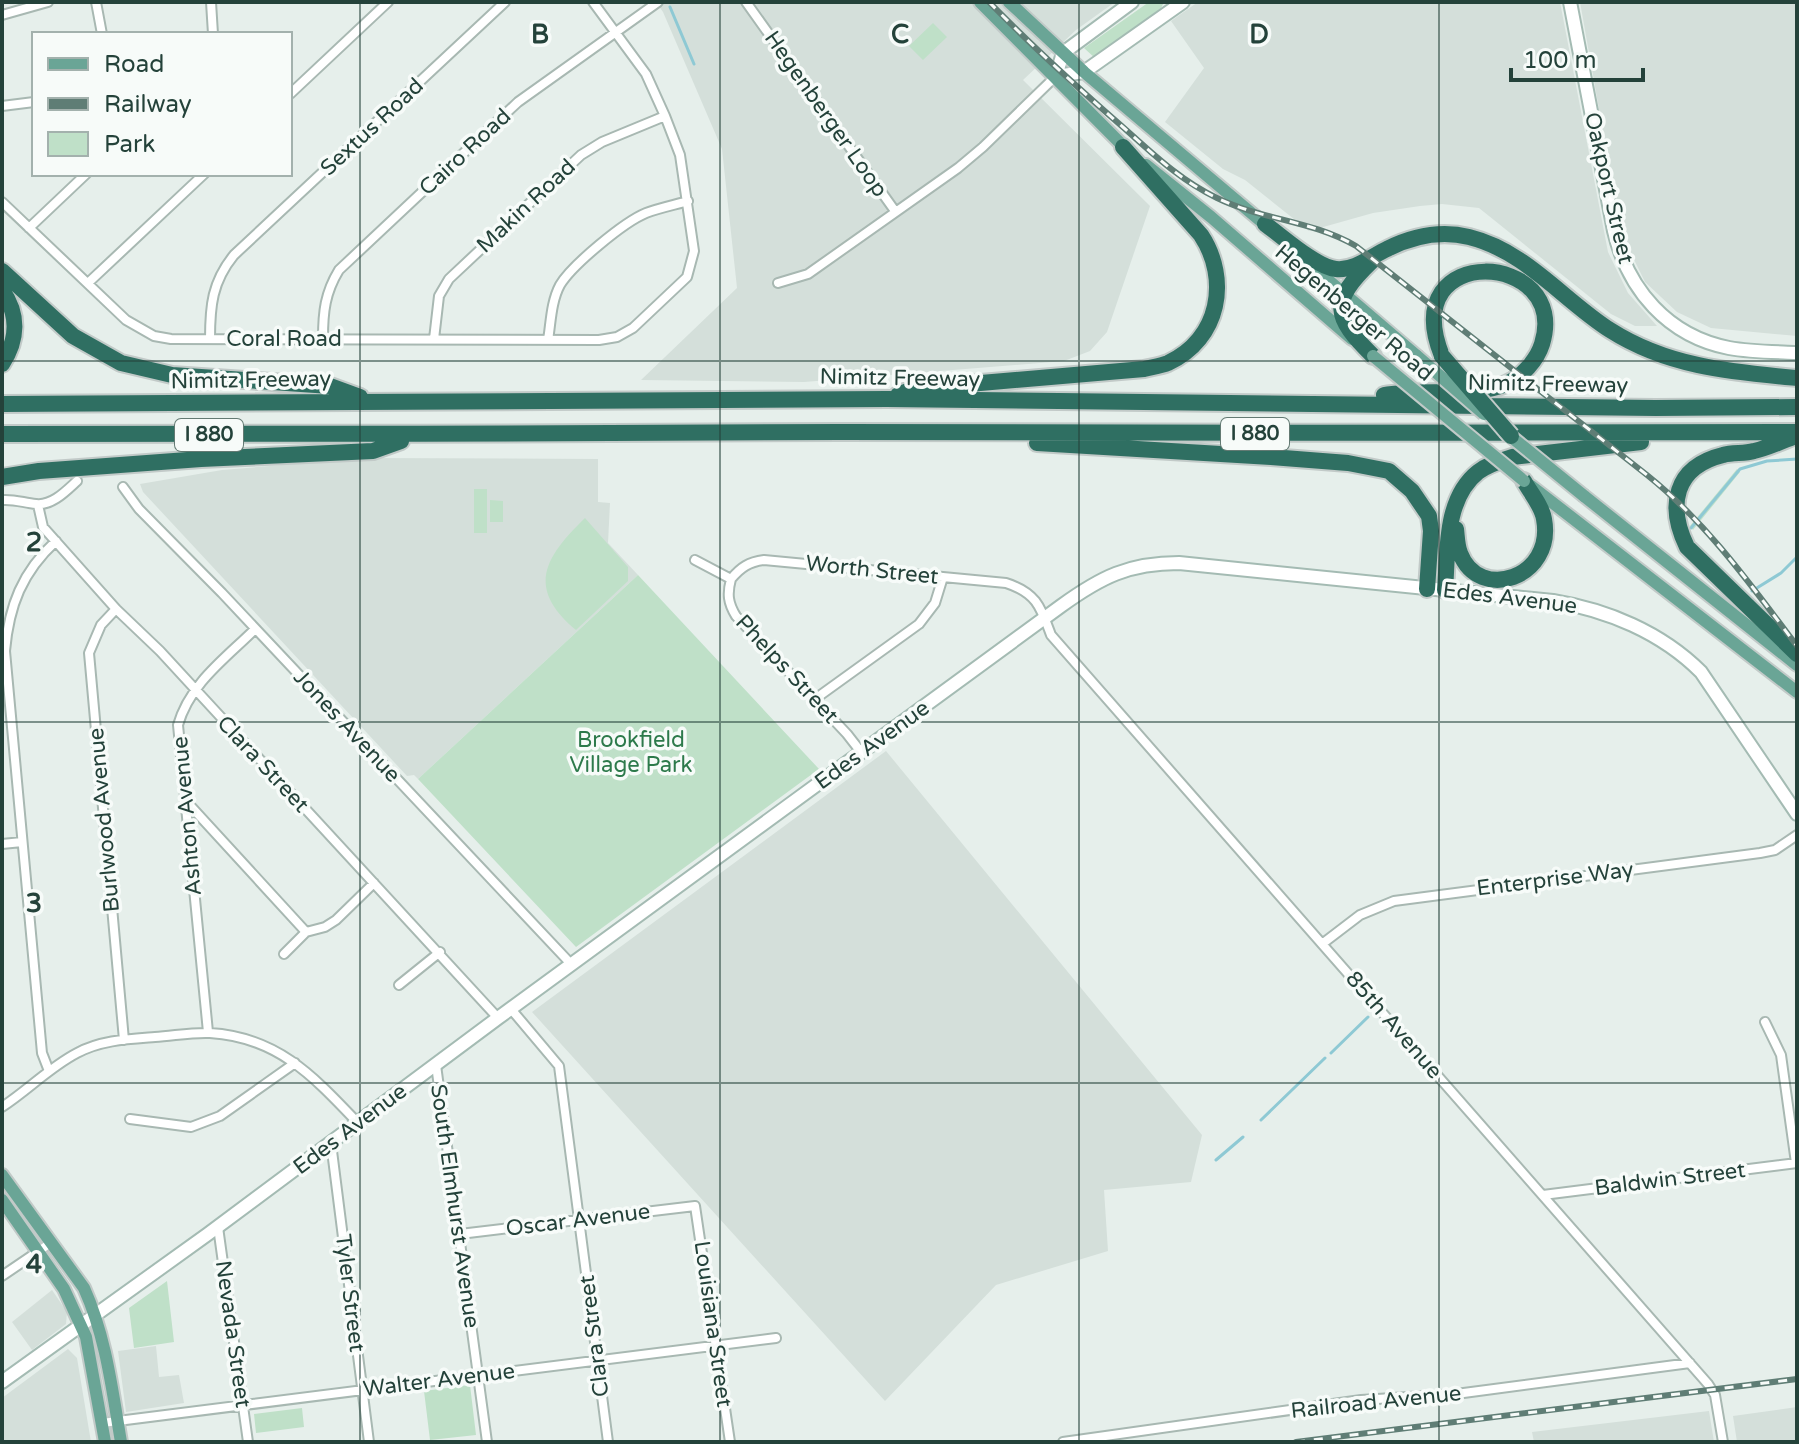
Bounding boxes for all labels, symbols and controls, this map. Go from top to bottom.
text: B [531,19,549,50]
text: C [891,19,909,50]
text: D [1249,19,1269,50]
street label: Hegenberger Loop [759,26,893,202]
legend [32,32,292,176]
scale bar [1511,32,1643,82]
text: 100 m [1523,46,1597,75]
text: Road [104,50,164,79]
street label: Sextus Road [315,73,429,181]
text: Railway [104,90,192,119]
street label: Cairo Road [414,103,516,201]
street label: Oakport Street [1579,110,1639,266]
text: Park [104,130,155,159]
street label: Makin Road [471,154,581,258]
street label: Hegenberger Road [1270,239,1438,387]
street label: Coral Road [226,326,342,352]
street label: Nimitz Freeway [819,364,981,392]
street label: Nimitz Freeway [170,366,332,394]
street label: Nimitz Freeway [1467,370,1629,398]
road number: I 880 [1221,418,1289,450]
road number: I 880 [175,419,243,451]
text: 2 [26,527,42,558]
street label: Worth Street [804,550,940,590]
street label: Edes Avenue [1441,577,1579,619]
street label: Phelps Street [730,609,844,729]
street label: Jones Avenue [288,664,406,788]
street label: Edes Avenue [810,695,934,795]
street label: Clara Street [212,710,314,818]
street label: Burlwood Avenue [83,727,125,913]
park label: Brookfield Village Park [570,727,692,778]
street label: Ashton Avenue [167,735,207,897]
street label: Enterprise Way [1475,856,1635,902]
text: 3 [26,888,42,919]
street label: 85th Avenue [1340,966,1448,1084]
street label: Edes Avenue [288,1078,412,1180]
street label: South Elmhurst Avenue [425,1082,485,1330]
street label: Baldwin Street [1593,1157,1747,1201]
street label: Oscar Avenue [504,1198,652,1242]
street label: Tyler Street [330,1233,370,1353]
street label: Louisiana Street [688,1239,738,1409]
text: 4 [26,1249,42,1280]
street label: Nevada Street [210,1259,256,1409]
street label: Clara Street [574,1274,614,1398]
street label: Walter Avenue [362,1358,516,1402]
street label: Railroad Avenue [1290,1380,1462,1424]

